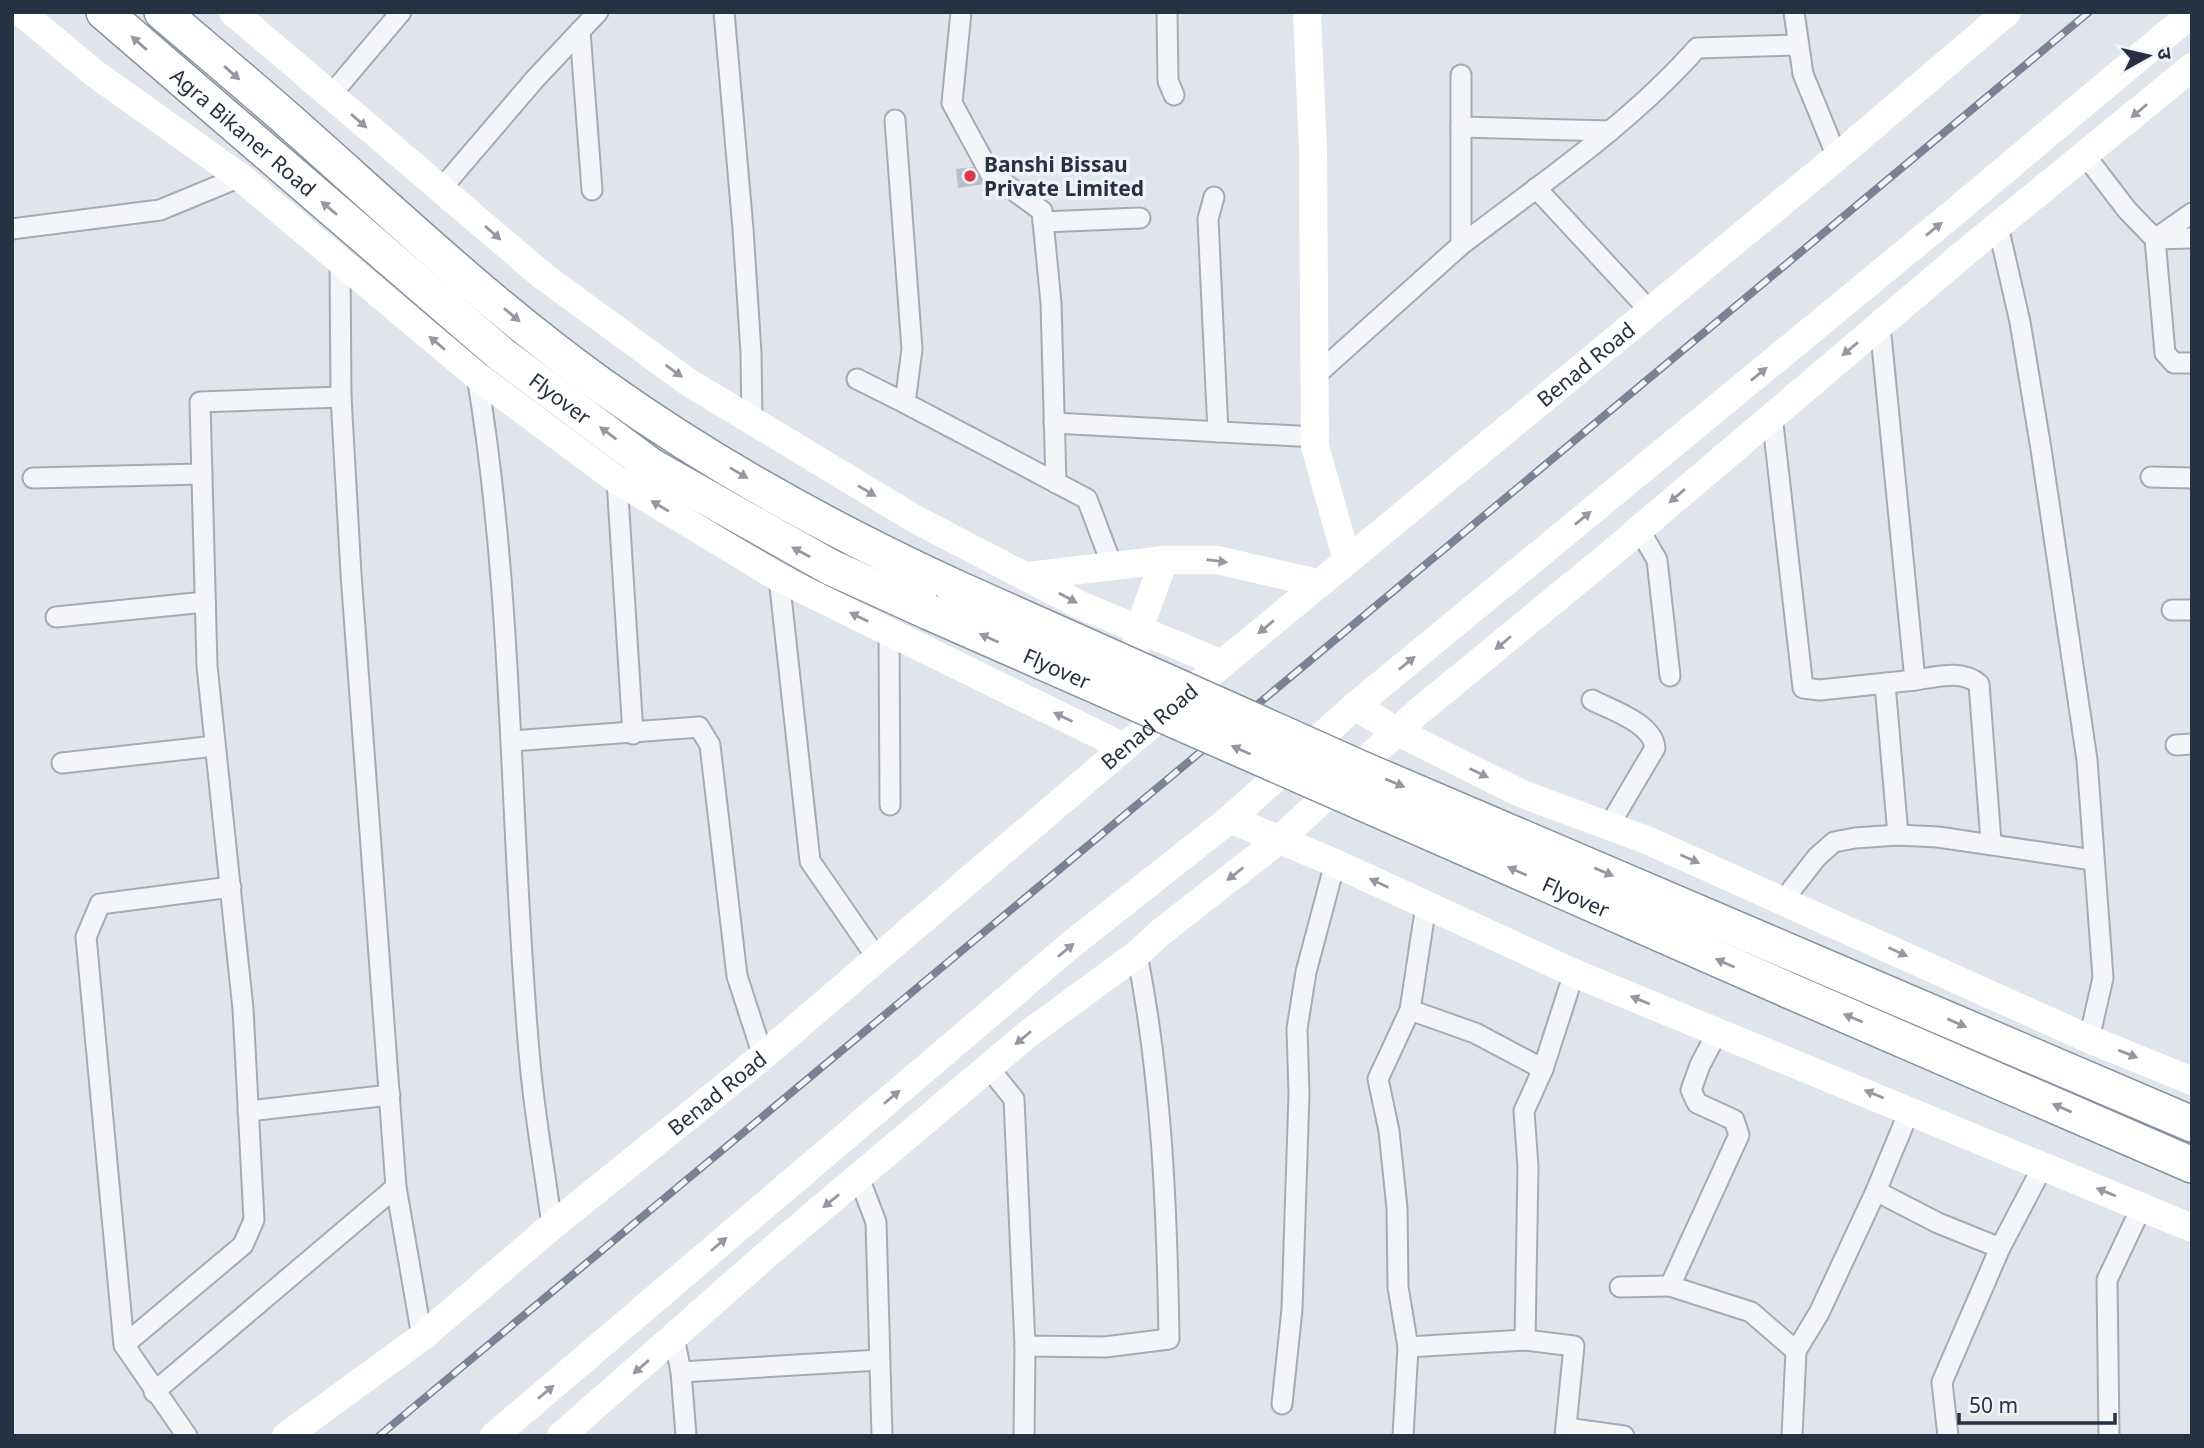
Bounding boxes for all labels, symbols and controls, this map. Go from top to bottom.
north arrow [2113,21,2183,91]
one-way arrow [130,35,148,51]
text: उ [2151,46,2179,62]
street label: Agra Bikaner Road [165,62,322,203]
one-way arrow [224,65,241,80]
one-way arrow [2131,103,2149,118]
one-way arrow [350,113,368,129]
place label: Banshi Bissau Private Limited [984,150,1144,202]
marker: Banshi Bissau Private Limited [962,168,978,184]
one-way arrow [321,201,338,216]
one-way arrow [1926,222,1943,237]
one-way arrow [484,225,502,241]
one-way arrow [502,308,520,323]
street label: Benad Road [1531,316,1641,413]
one-way arrow [429,336,446,351]
one-way arrow [1842,341,1859,356]
one-way arrow [664,364,682,379]
street label: Flyover [524,366,597,431]
one-way arrow [1749,366,1767,381]
one-way arrow [599,426,617,441]
one-way arrow [729,466,748,479]
one-way arrow [858,484,877,497]
one-way arrow [1668,488,1686,504]
one-way arrow [651,499,670,512]
one-way arrow [1574,510,1592,526]
one-way arrow [791,546,811,558]
one-way arrow [1206,556,1228,567]
one-way arrow [1058,592,1077,604]
one-way arrow [849,611,869,622]
one-way arrow [1257,619,1275,635]
one-way arrow [978,632,999,643]
one-way arrow [1495,635,1512,650]
street label: Flyover [1019,641,1095,696]
one-way arrow [1399,656,1416,671]
street label: Benad Road [1095,677,1204,776]
one-way arrow [1053,711,1073,722]
one-way arrow [1231,744,1252,755]
one-way arrow [1469,768,1489,779]
one-way arrow [1385,777,1405,789]
one-way arrow [1680,853,1700,865]
one-way arrow [1507,865,1527,877]
one-way arrow [1226,866,1244,880]
one-way arrow [1594,867,1615,878]
street label: Flyover [1538,870,1614,924]
one-way arrow [1368,877,1389,888]
one-way arrow [1056,942,1074,957]
one-way arrow [1888,946,1908,957]
one-way arrow [1715,957,1736,968]
one-way arrow [1630,994,1651,1005]
one-way arrow [1843,1012,1863,1024]
one-way arrow [1946,1018,1967,1029]
one-way arrow [1015,1030,1032,1045]
street label: Benad Road [662,1045,772,1141]
one-way arrow [2117,1049,2138,1060]
one-way arrow [1863,1089,1884,1100]
one-way arrow [884,1090,901,1105]
one-way arrow [2052,1102,2072,1114]
one-way arrow [2096,1186,2117,1197]
one-way arrow [823,1193,840,1208]
one-way arrow [711,1237,728,1252]
one-way arrow [632,1359,650,1375]
scale bar [1959,1382,2115,1426]
one-way arrow [537,1385,554,1400]
text: 50 m [1969,1391,2018,1419]

